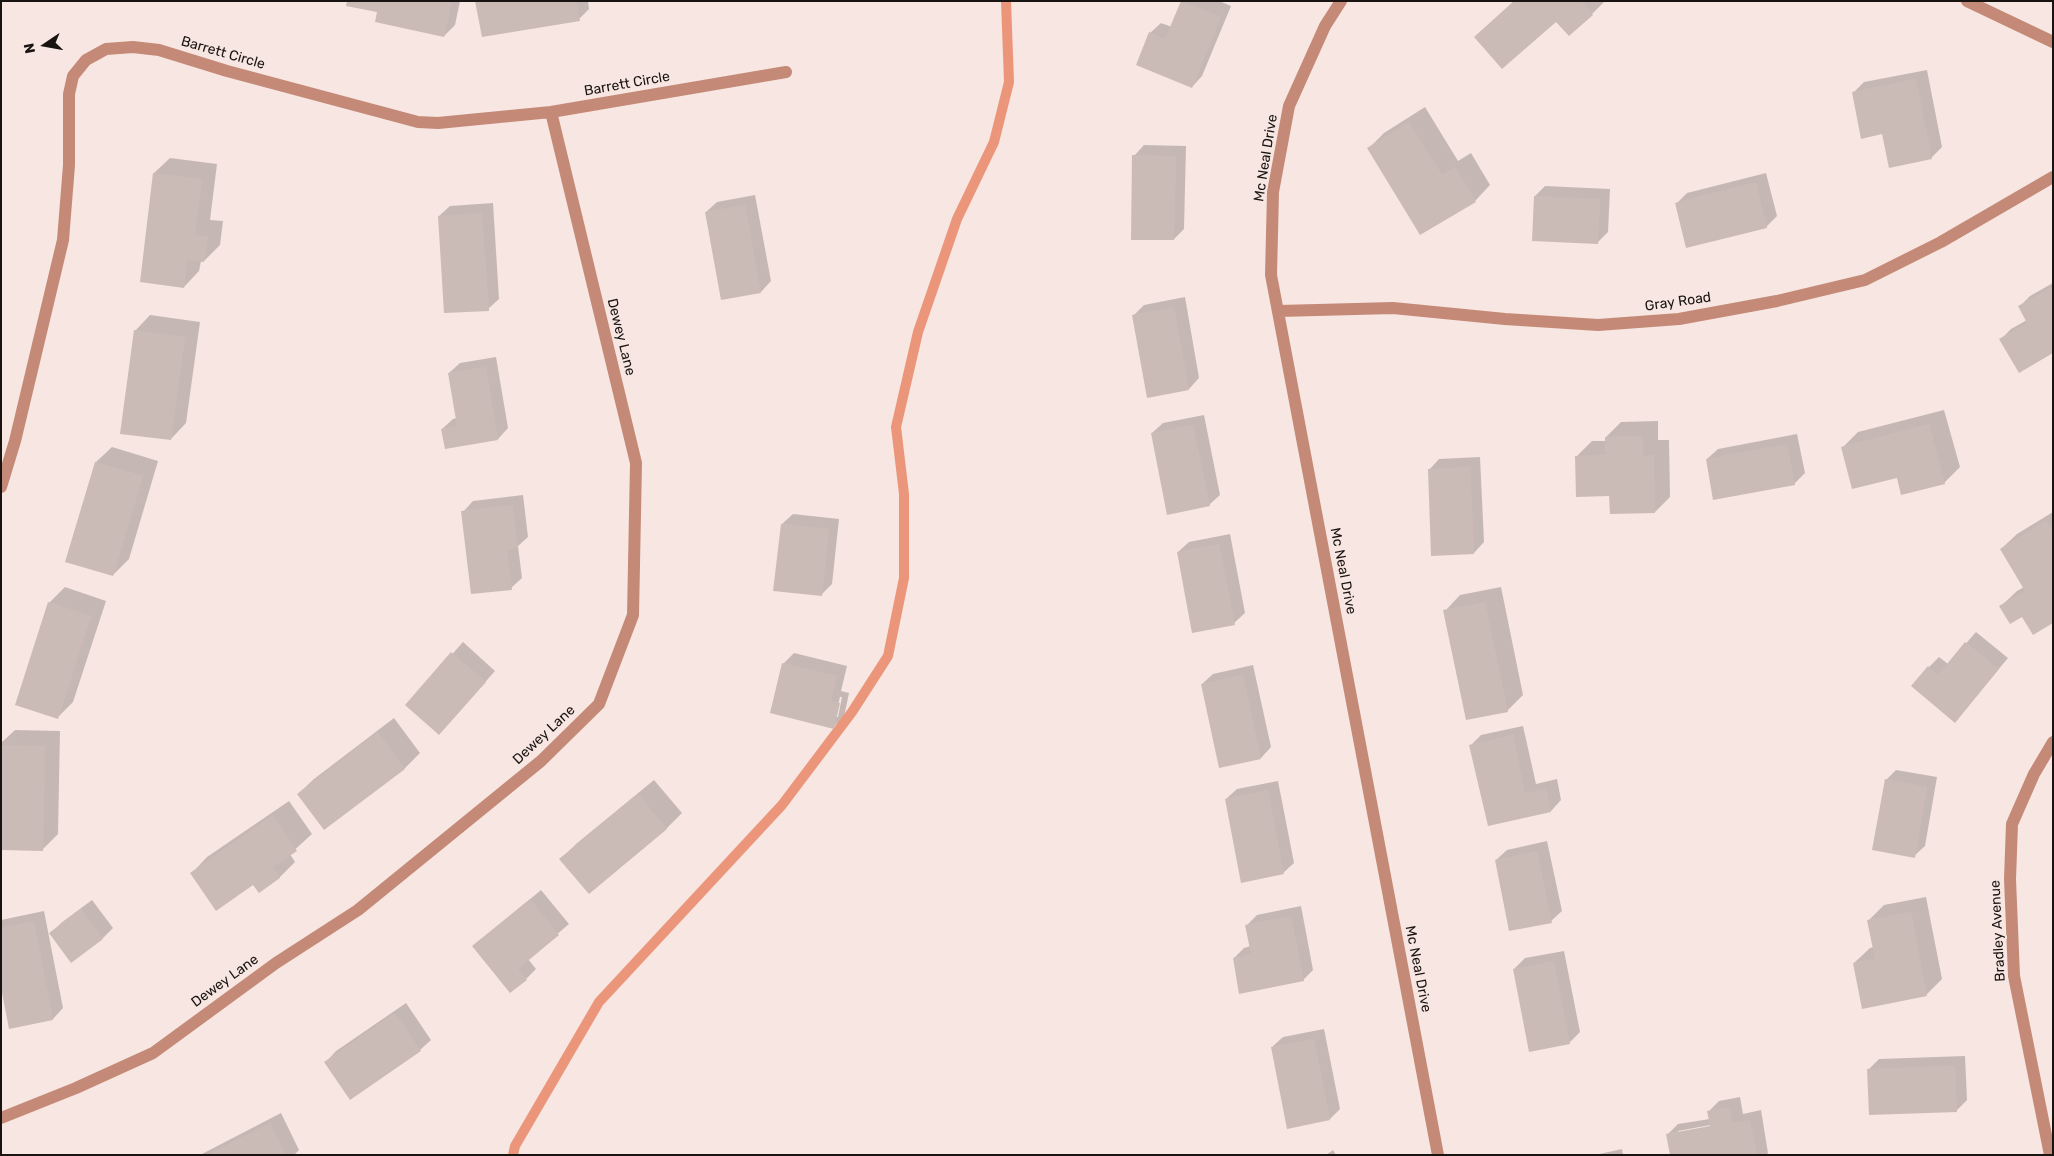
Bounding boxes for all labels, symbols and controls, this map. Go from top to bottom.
north arrow [20,20,70,70]
street label: Barrett Circle [179,33,267,73]
text: N [20,42,39,55]
street label: Barrett Circle [583,68,671,100]
street label: Mc Neal Drive [1251,113,1281,203]
street label: Gray Road [1644,289,1712,315]
street label: Dewey Lane [603,297,639,377]
street label: Mc Neal Drive [1326,526,1360,616]
street label: Dewey Lane [509,702,579,768]
street label: Bradley Avenue [1987,880,2009,982]
street label: Mc Neal Drive [1401,924,1435,1014]
street label: Dewey Lane [188,951,262,1011]

